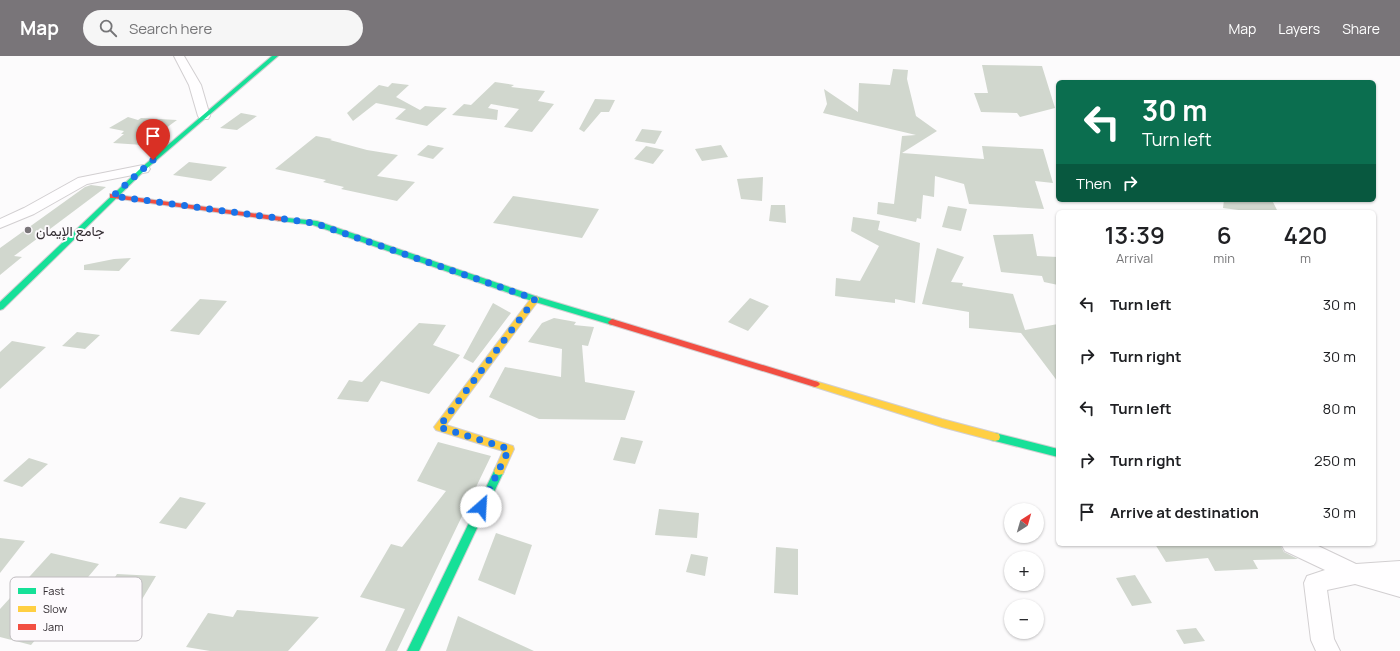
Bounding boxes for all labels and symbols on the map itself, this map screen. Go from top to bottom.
pin [136,119,170,160]
place label: جامع الإيمان [36,221,104,242]
marker: جامع الإيمان [23,225,33,235]
position arrow [460,486,502,528]
north arrow [1004,503,1044,543]
legend [10,577,142,641]
text: Fast [43,583,65,598]
text: Slow [43,601,68,616]
text: Jam [43,619,64,634]

